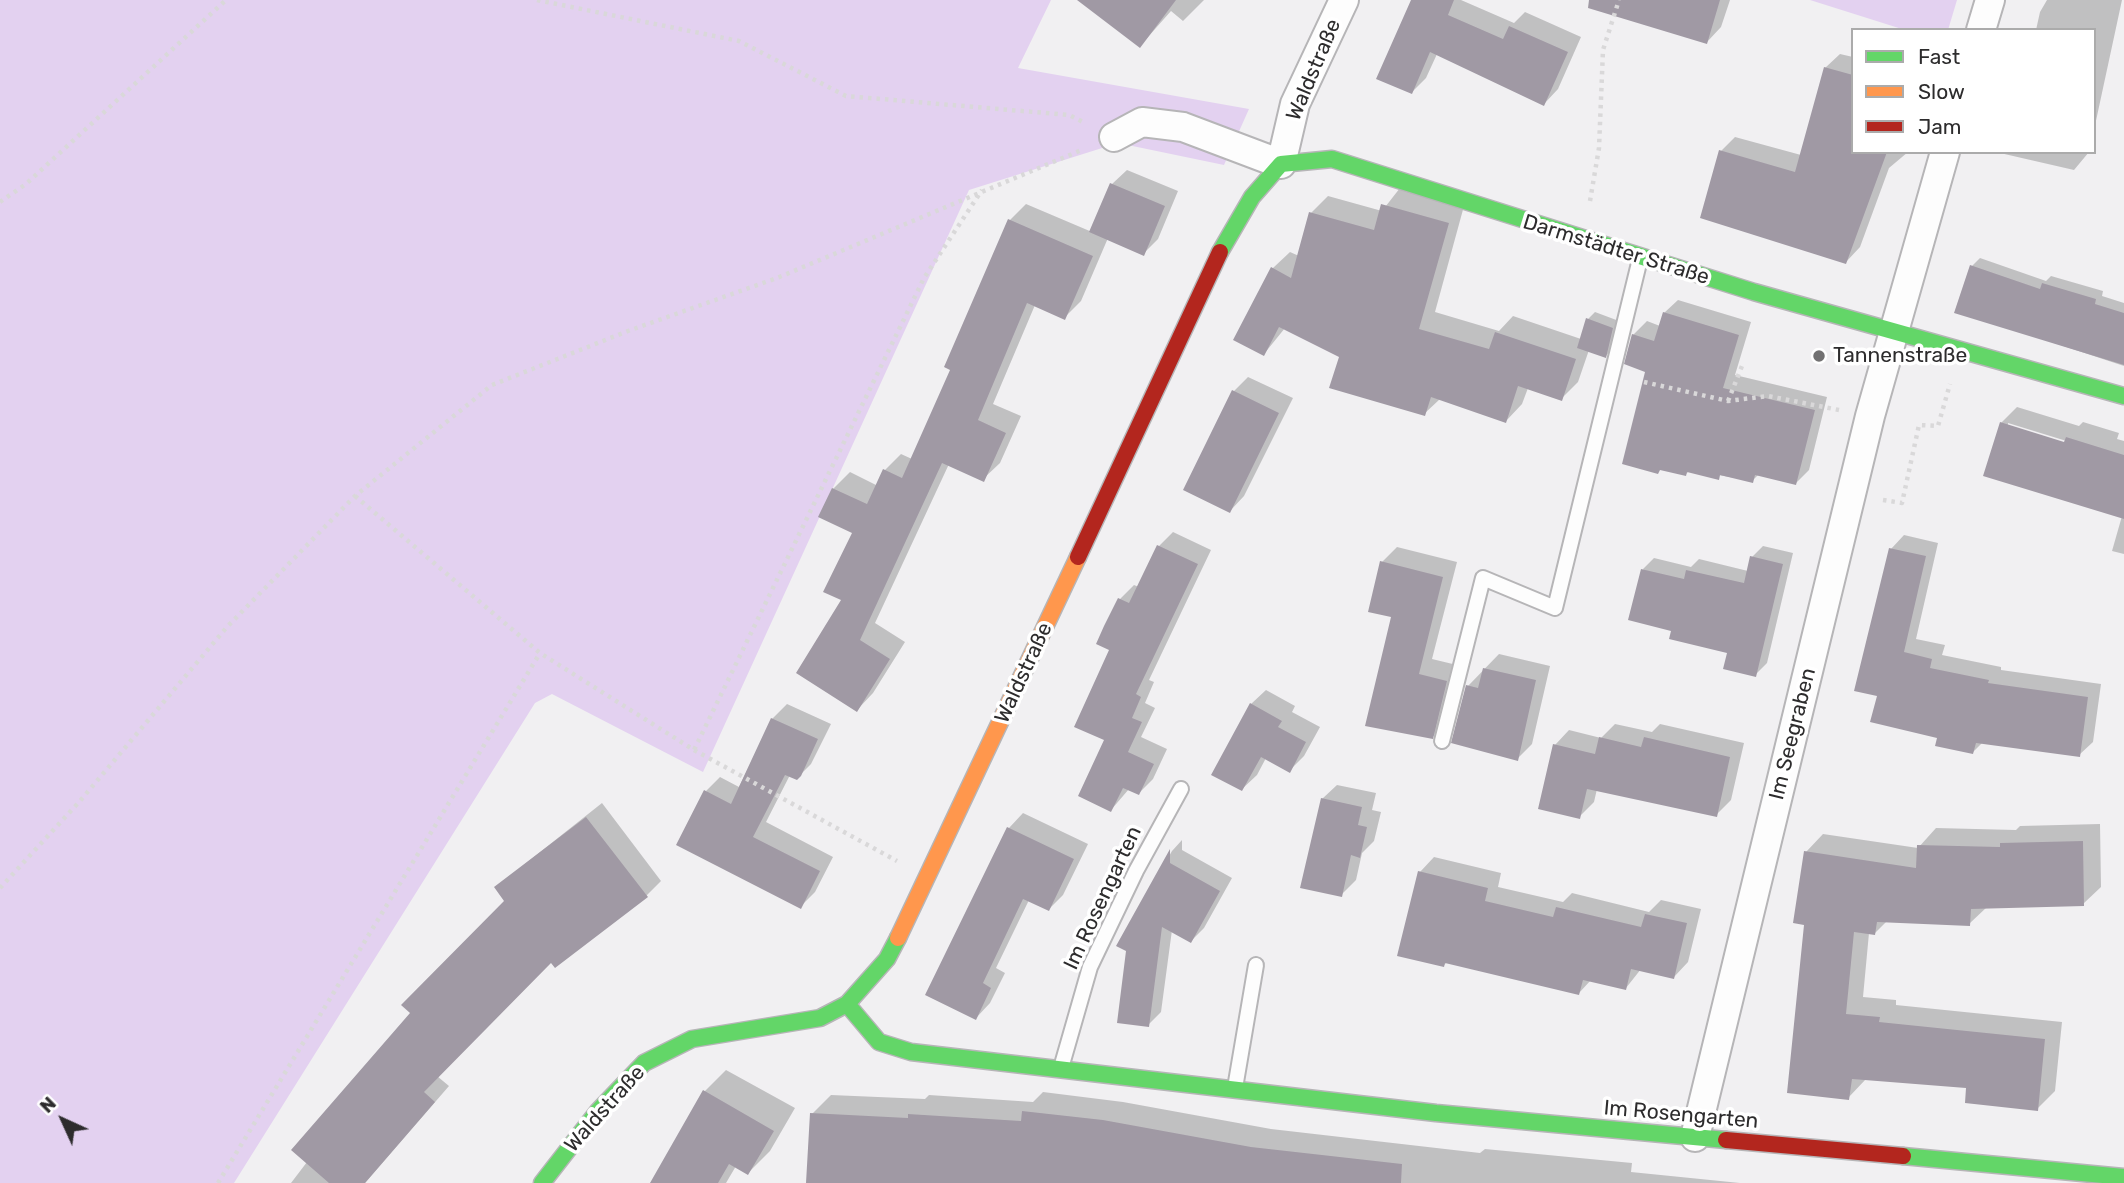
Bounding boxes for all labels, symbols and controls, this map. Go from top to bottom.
street label: Waldstraße [1281,15,1347,125]
legend [1851,28,2096,154]
text: Fast [1918,44,1960,69]
text: Slow [1918,79,1965,104]
text: Jam [1918,114,1962,139]
street label: Darmstädter Straße [1520,210,1712,290]
place label: Tannenstraße [1833,343,1967,369]
marker: Tannenstraße [1811,348,1827,364]
street label: Waldstraße [990,619,1058,727]
street label: Im Seegraben [1764,665,1822,803]
street label: Im Rosengarten [1059,822,1147,974]
street label: Waldstraße [560,1060,650,1158]
north arrow [28,1085,98,1155]
text: N [35,1092,61,1118]
street label: Im Rosengarten [1603,1096,1759,1134]

